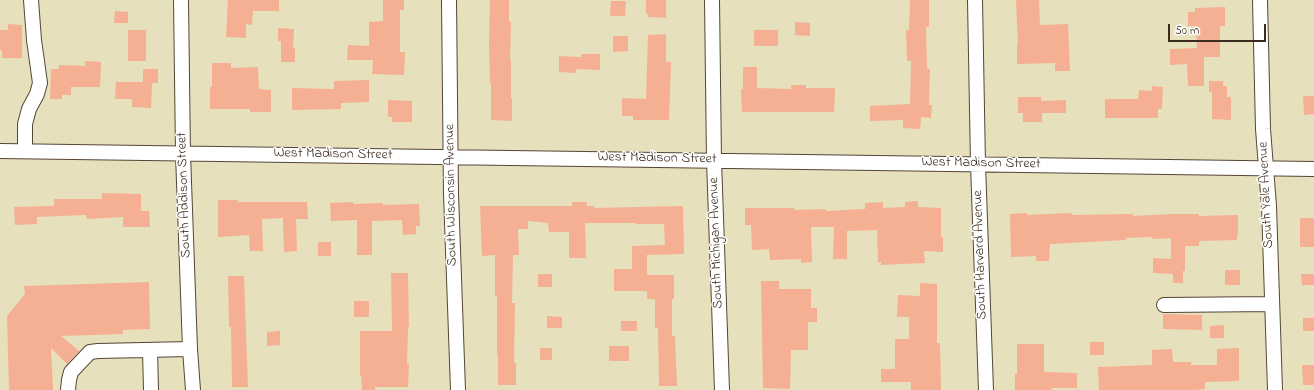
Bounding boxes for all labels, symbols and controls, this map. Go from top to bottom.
scale bar [1170,16,1268,42]
text: 50 m [1175,22,1199,40]
street label: South Wisconsin Avenue [442,124,462,266]
street label: South Addison Street [174,132,196,258]
street label: South Yale Avenue [1256,141,1278,249]
street label: West Madison Street [273,146,393,164]
street label: West Madison Street [597,150,717,168]
street label: West Madison Street [921,155,1041,173]
street label: South Michigan Avenue [706,177,728,309]
street label: South Harvard Avenue [970,190,992,320]

